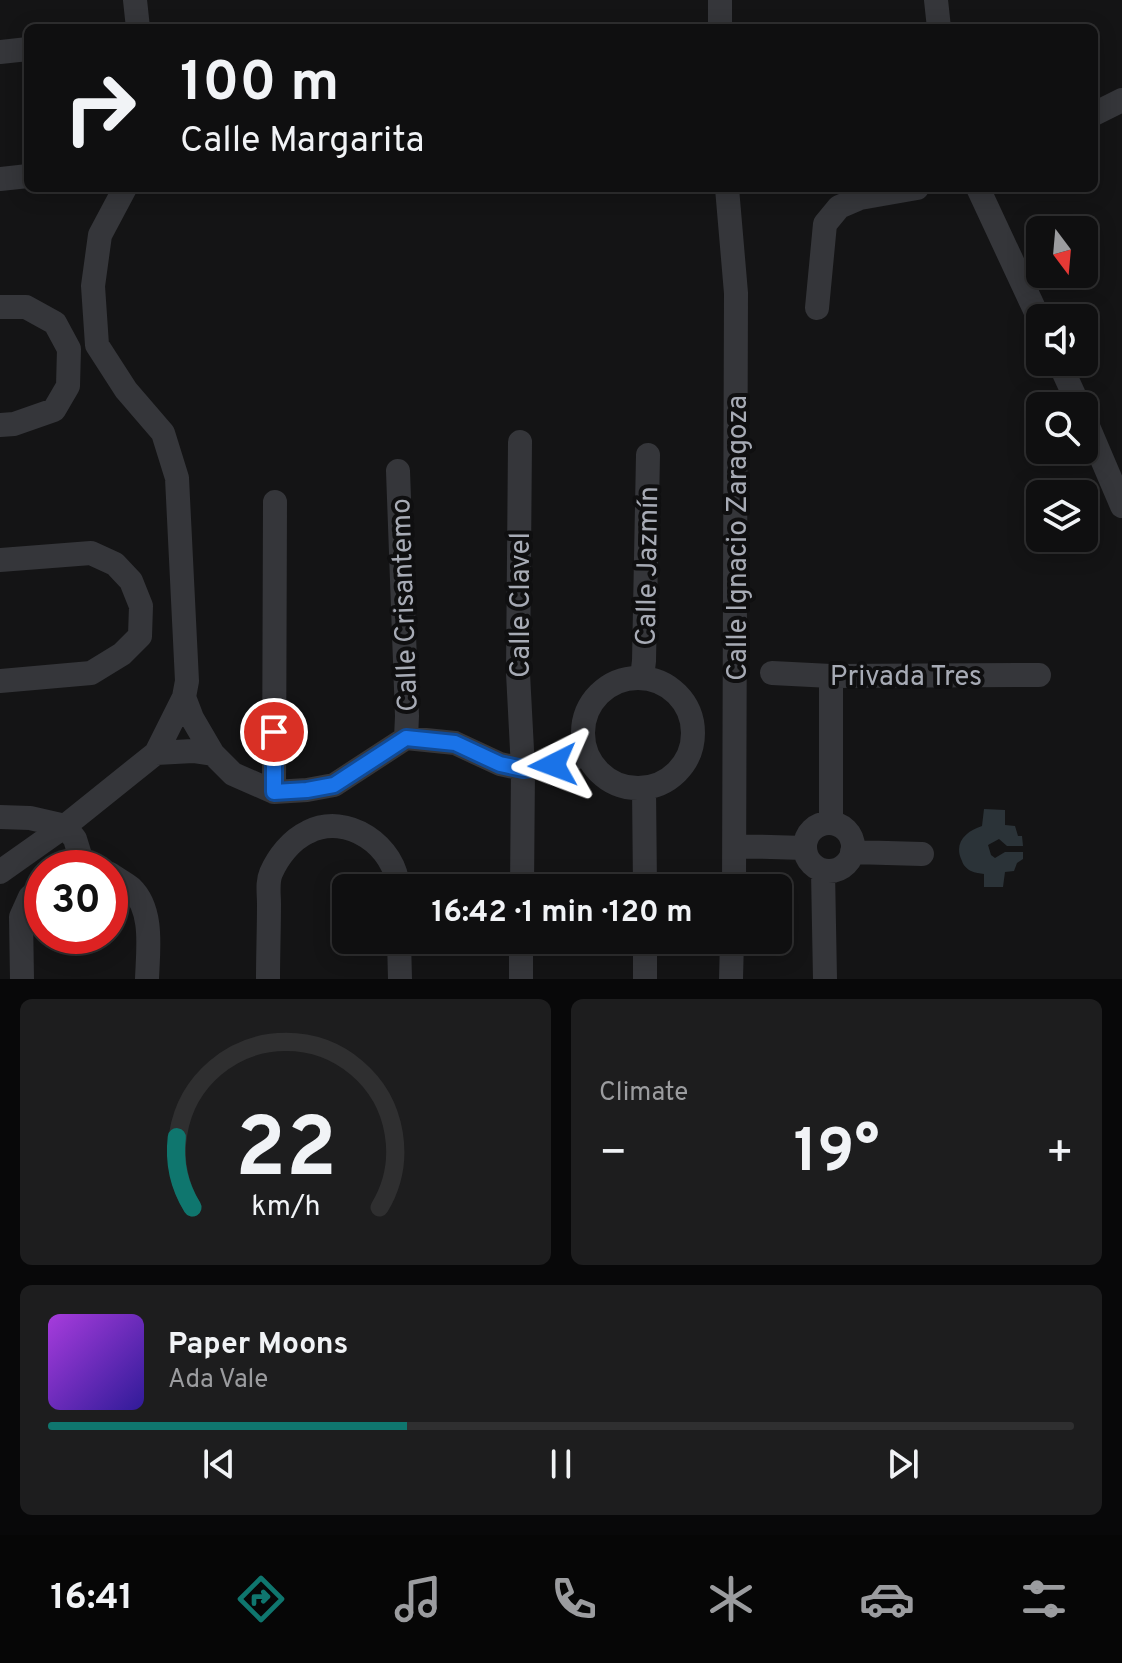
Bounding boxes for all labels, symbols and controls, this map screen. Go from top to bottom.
text: 100 m [180,50,339,120]
icon: right [48,56,152,160]
text: Calle Margarita [180,119,424,165]
north arrow [1026,216,1098,288]
map controls [1026,216,1098,552]
button: sound [1026,304,1098,376]
button: search [1026,392,1098,464]
street label: Calle Ignacio Zaragoza [721,395,757,681]
button: layers [1026,480,1098,552]
street label: Calle Jazmín [630,486,668,646]
street label: Calle Crisantemo [384,497,428,712]
street label: Calle Clavel [504,532,540,678]
street label: Privada Tres [830,660,982,696]
pin [240,698,308,766]
icon: arrive [252,710,296,754]
position arrow [511,723,595,807]
speed limit sign: 30 [24,850,128,954]
text: 16:42 · 1 min · 120 m [431,895,693,932]
text: Climate [599,1077,688,1110]
text: 22 [235,1101,336,1206]
text: 19° [794,1117,879,1193]
text: − [599,1127,627,1183]
text: + [1046,1127,1074,1183]
text: km/h [251,1190,320,1226]
text: Paper Moons [168,1327,348,1364]
text: Ada Vale [168,1364,268,1397]
icon: previous [197,1442,241,1486]
icon: pause [539,1442,583,1486]
icon: next [881,1442,925,1486]
icon: directions [233,1571,289,1627]
icon: music [390,1571,446,1627]
icon: phone [546,1571,602,1627]
icon: climate [703,1571,759,1627]
icon: car [859,1571,915,1627]
icon: filters [1016,1571,1072,1627]
text: 16:41 [50,1576,133,1622]

